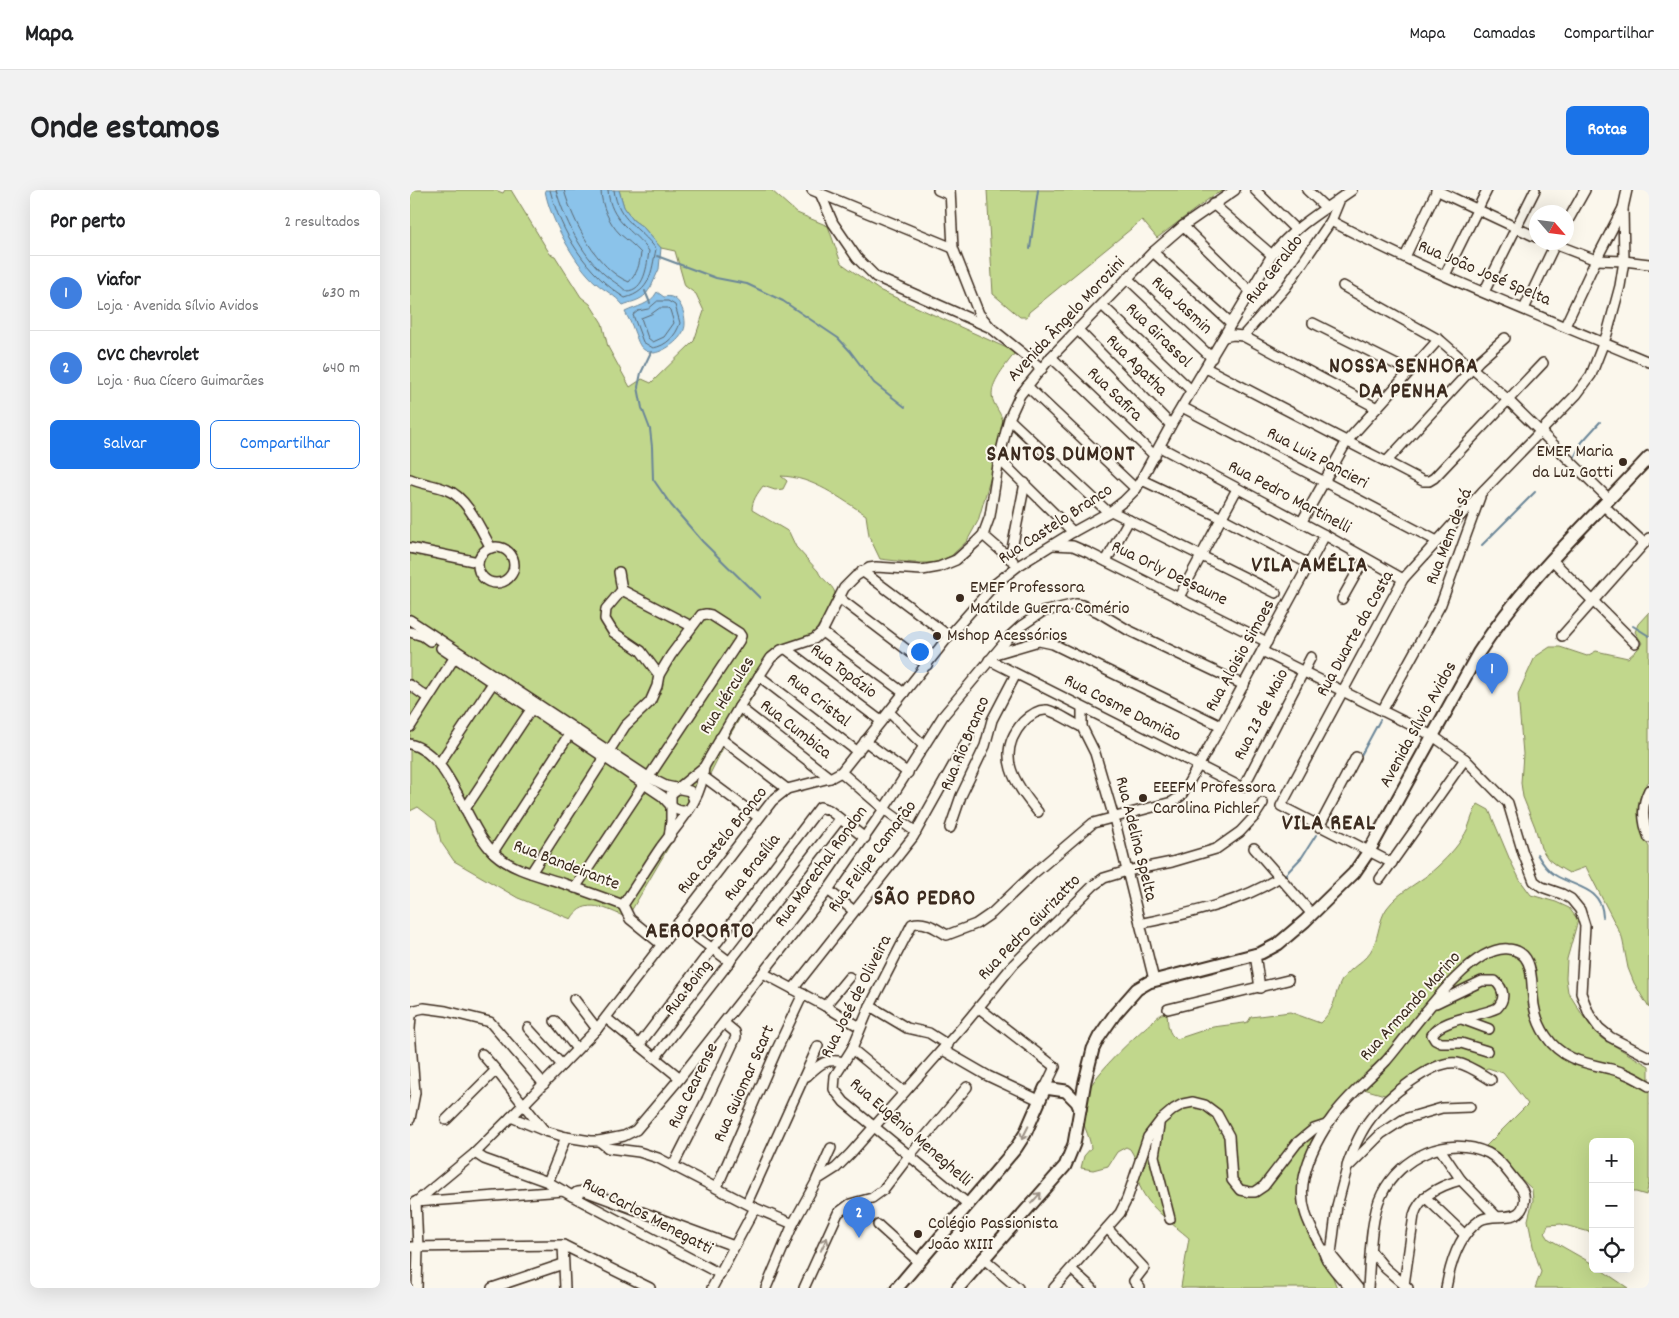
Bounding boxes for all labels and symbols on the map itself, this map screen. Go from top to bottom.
north arrow [1529,205,1574,250]
street label: Rua Geraldo [1240,230,1310,310]
street label: Rua João José Spelta [1414,235,1555,314]
street label: Avenida Ângelo Morozini [1002,252,1132,388]
street label: Rua Jasmin [1145,271,1217,341]
street label: Rua Girassol [1119,298,1197,375]
street label: Rua Agatha [1099,329,1173,403]
district label: NOSSA SENHORA DA PENHA [1329,352,1479,408]
street label: Rua Safira [1081,362,1148,428]
street label: Rua Luiz Pancieri [1262,422,1372,496]
district label: SANTOS DUMONT [987,440,1135,471]
place label: EMEF Maria da Luz Gotti [1532,440,1614,486]
street label: Rua Pedro Martinelli [1223,455,1355,541]
marker: EMEF Maria da Luz Gotti [1617,456,1629,468]
street label: Rua Castelo Branco [994,479,1118,571]
street label: Rua Mem de Sá [1420,485,1480,589]
street label: Rua Orly Dessaune [1107,535,1231,613]
district label: VILA AMÉLIA [1251,551,1369,582]
street label: Rua Duarte da Costa [1311,566,1401,702]
place label: EMEF Professora Matilde Guerra Comério [970,576,1129,622]
marker: EMEF Professora Matilde Guerra Comério [954,592,966,604]
street label: Rua Aloisio Simoes [1200,595,1282,717]
place label: Mshop Acessórios [947,624,1068,649]
marker: Mshop Acessórios [931,630,943,642]
street label: Rua Topázio [804,639,882,705]
your location [907,639,933,665]
street label: Rua Hércules [694,652,762,740]
pin: 1 [1476,653,1508,694]
street label: Avenida Sílvio Avidos [1374,657,1464,793]
street label: Rua 23 de Maio [1228,665,1296,765]
street label: Rua Cristal [781,668,856,734]
street label: Rua Cosme Damião [1059,669,1185,749]
street label: Rua Rio Branco [935,693,997,795]
street label: Rua Cumbica [754,694,837,766]
street label: Rua Adelina Spelta [1107,774,1163,904]
place label: EEEFM Professora Carolina Pichler [1153,776,1276,822]
street label: Rua Castelo Branco [672,782,774,900]
marker: EEEFM Professora Carolina Pichler [1137,792,1149,804]
street label: Rua Felipe Camarão [822,796,924,918]
street label: Rua Marechal Rondon [769,801,875,933]
district label: VILA REAL [1282,809,1376,840]
street label: Rua Brasília [719,828,788,907]
street label: Rua Bandeirante [509,834,623,898]
street label: Rua Pedro Giurizatto [973,869,1087,987]
district label: SÃO PEDRO [874,884,976,915]
district label: AEROPORTO [645,917,755,948]
street label: Rua José de Oliveira [815,931,899,1063]
street label: Rua Armando Marino [1355,946,1467,1068]
street label: Rua Boing [659,955,719,1021]
street label: Rua Guiomar Scart [708,1021,782,1147]
street label: Rua Cearense [662,1039,726,1133]
street label: Rua Eugênio Meneghelli [843,1073,977,1193]
one-way arrow [1020,1125,1030,1140]
street label: Rua Carlos Menegatti [577,1172,717,1262]
one-way arrow [1030,1192,1042,1205]
pin: 2 [843,1197,875,1238]
place label: Colégio Passionista João XXIII [928,1212,1058,1258]
marker: Colégio Passionista João XXIII [912,1228,924,1240]
one-way arrow [820,1237,830,1252]

